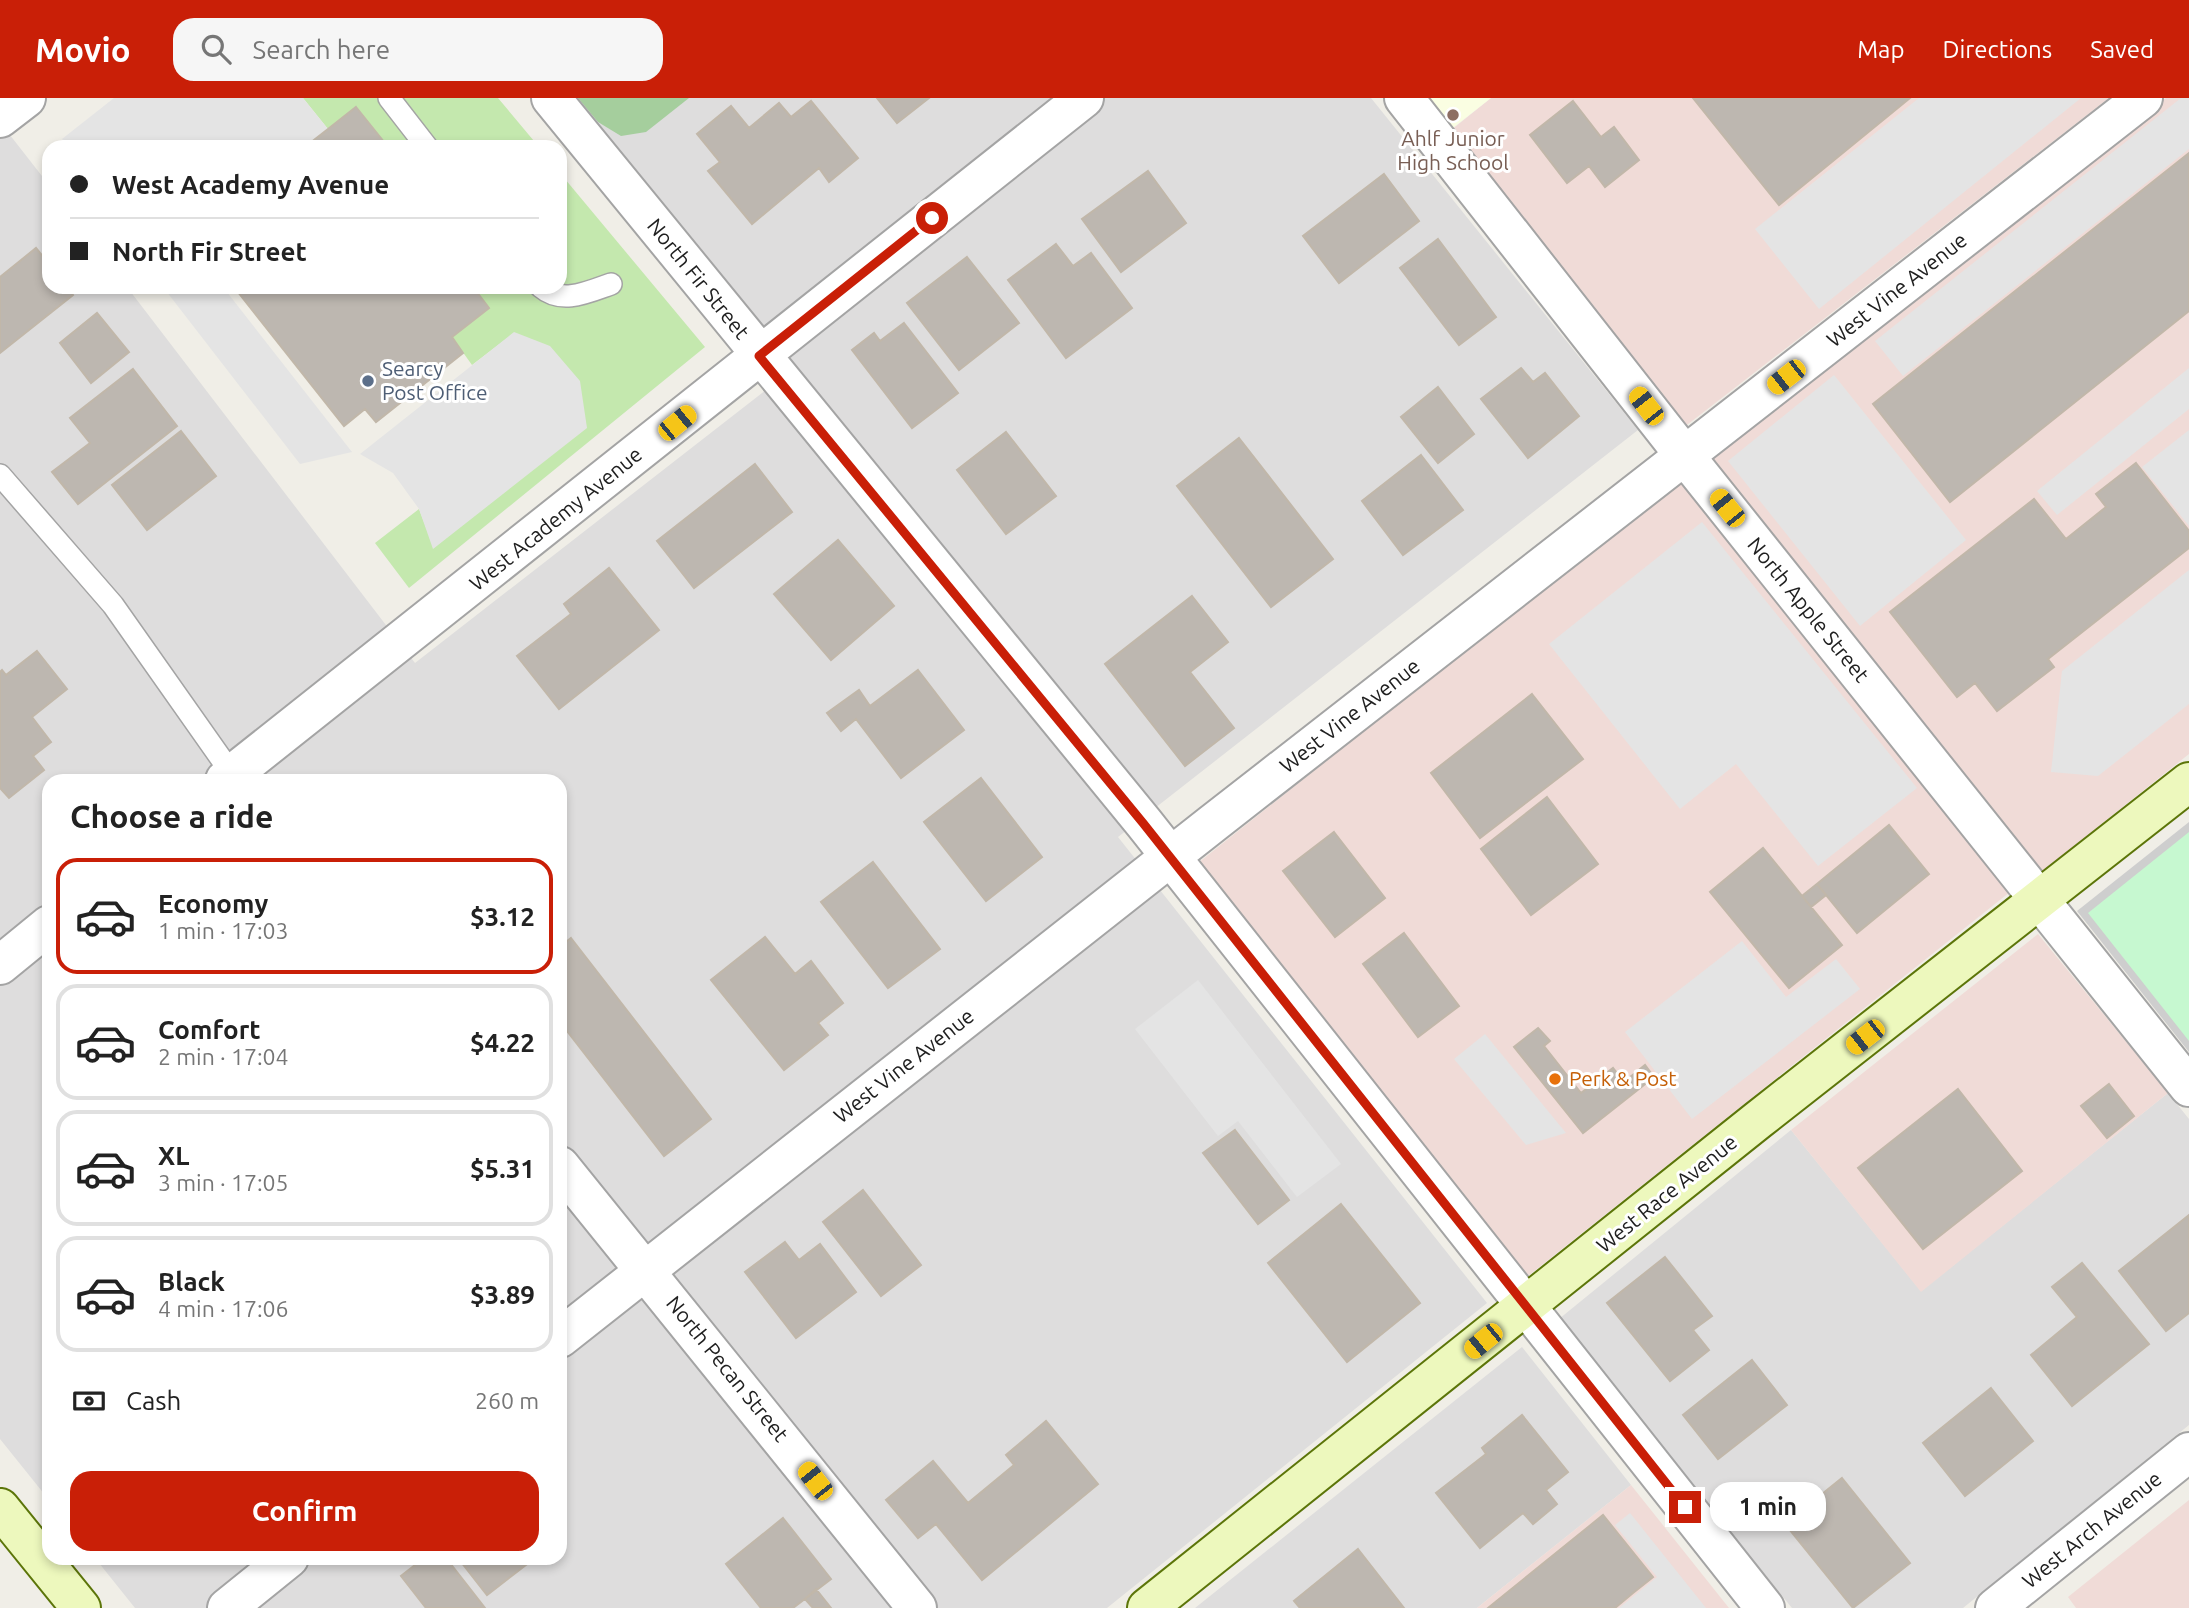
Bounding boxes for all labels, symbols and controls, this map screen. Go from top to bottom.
search box [173,18,663,81]
icon: search [197,30,235,68]
text: Movio [35,31,131,68]
text: Search here [253,35,390,64]
text: Map [1857,36,1904,63]
text: Directions [1942,36,2052,63]
text: Saved [2090,36,2154,63]
marker: Ahlf Junior High School [1445,107,1461,123]
place label: Ahlf Junior High School [1397,126,1509,174]
text: West Academy Avenue [112,170,389,199]
route start [916,202,948,234]
street label: North Fir Street [643,213,755,343]
street label: West Vine Avenue [1822,227,1971,351]
text: North Fir Street [112,237,307,266]
place label: Searcy Post Office [382,356,487,404]
car [1763,356,1810,398]
marker: Searcy Post Office [360,373,376,389]
car [1625,383,1668,429]
car [655,402,700,444]
street label: West Academy Avenue [464,441,646,595]
car [1706,485,1749,531]
street label: North Apple Street [1743,532,1874,686]
street label: West Vine Avenue [1275,653,1424,777]
text: Choose a ride [70,798,273,834]
icon: car [74,885,137,948]
text: Economy [158,889,268,918]
text: $3.12 [470,902,535,931]
text: 1 min · 17:03 [158,918,289,943]
street label: West Vine Avenue [829,1003,978,1127]
icon: car [74,1011,137,1074]
text: Comfort [158,1015,261,1044]
car [1842,1016,1889,1058]
text: $4.22 [470,1028,535,1057]
text: 2 min · 17:04 [158,1044,289,1069]
place label: Perk & Post [1569,1066,1677,1090]
marker: Perk & Post [1547,1071,1563,1087]
street label: West Race Avenue [1591,1129,1741,1257]
icon: car [74,1137,137,1200]
text: XL [158,1141,189,1170]
text: $5.31 [470,1154,535,1183]
text: 3 min · 17:05 [158,1170,289,1195]
icon: car [74,1263,137,1326]
text: Black [158,1267,225,1296]
text: $3.89 [470,1280,535,1309]
street label: North Pecan Street [662,1291,794,1446]
text: 4 min · 17:06 [158,1296,289,1321]
car [1461,1320,1506,1362]
icon: cash [70,1382,108,1420]
text: Cash [126,1386,181,1415]
text: 260 m [475,1388,539,1413]
car [794,1458,837,1504]
street label: West Arch Avenue [2017,1466,2166,1593]
button: Confirm [70,1471,539,1551]
callout: 1 min [1710,1482,1825,1532]
route end [1669,1491,1701,1523]
text: 1 min [1739,1494,1797,1519]

